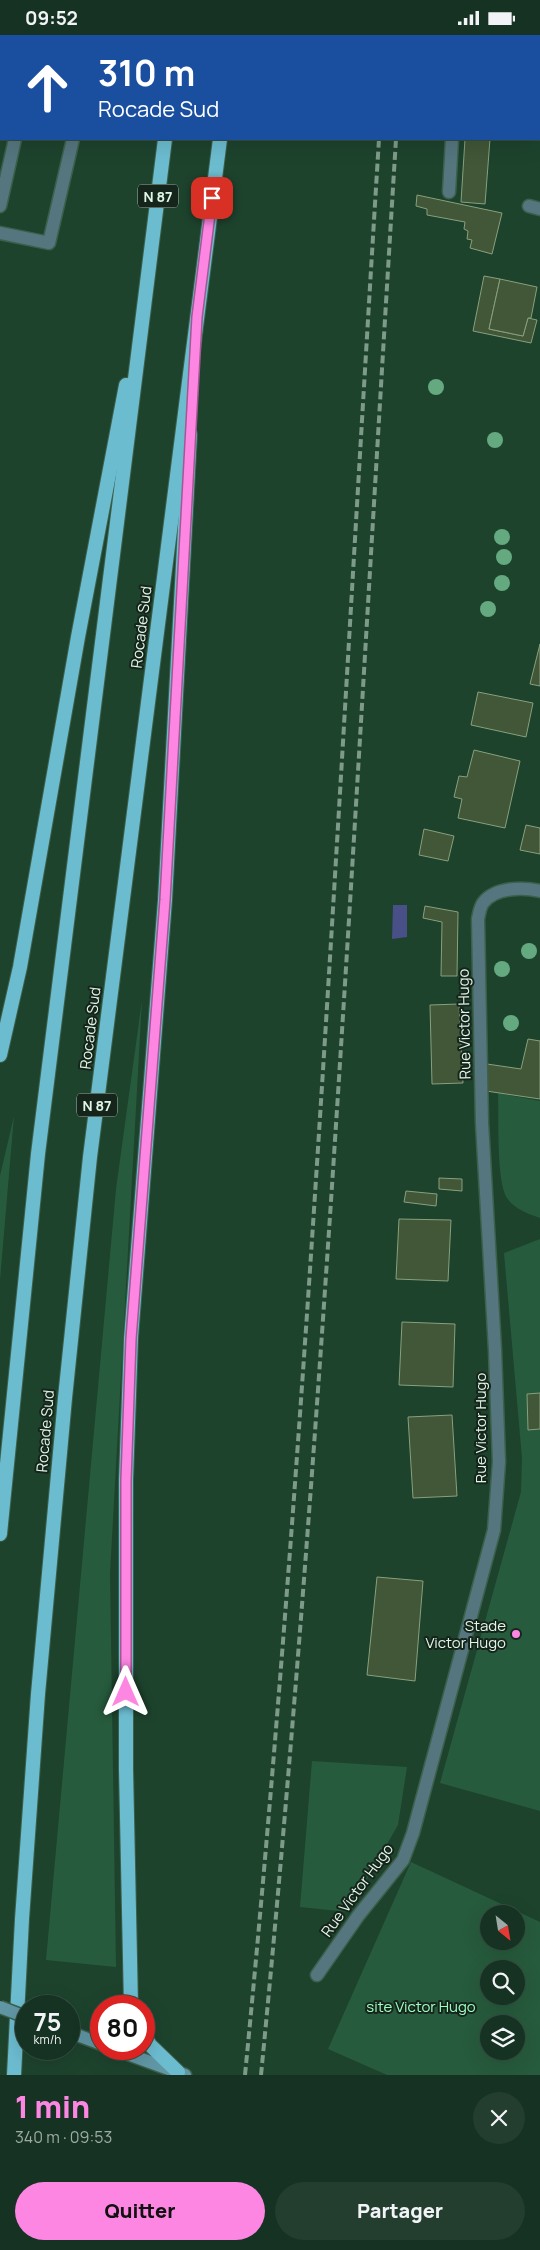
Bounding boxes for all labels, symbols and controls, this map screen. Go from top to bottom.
text: 09:52 [25,5,78,31]
text: 310 m [98,49,195,97]
icon: ahead [15,55,80,120]
text: Rocade Sud [98,94,219,124]
pin [191,177,233,219]
icon: arrive [198,184,226,212]
road number: N 87 [138,185,178,207]
street label: Rocade Sud [126,585,156,669]
street label: Rue Victor Hugo [453,968,475,1079]
street label: Rocade Sud [75,986,105,1070]
road number: N 87 [77,1093,117,1117]
street label: Rue Victor Hugo [470,1373,491,1483]
street label: Rocade Sud [31,1389,59,1473]
place label: Stade Victor Hugo [426,1615,506,1653]
marker: Stade Victor Hugo [510,1628,522,1640]
position arrow [99,1665,151,1717]
street label: Rue Victor Hugo [316,1839,398,1941]
north arrow [480,1905,525,1950]
map controls [480,1905,525,2060]
button: search [480,1960,525,2005]
speed limit sign: 80 [90,1995,155,2060]
park label: site Victor Hugo [366,1996,476,2017]
text: 75 [34,2004,62,2039]
button: layers [480,2015,525,2060]
text: km/h [34,2031,61,2048]
text: 1 min [15,2086,90,2127]
button: close [473,2092,525,2144]
text: 340 m · 09:53 [15,2126,112,2148]
button: Quitter [15,2182,265,2240]
button: Partager [275,2182,525,2240]

